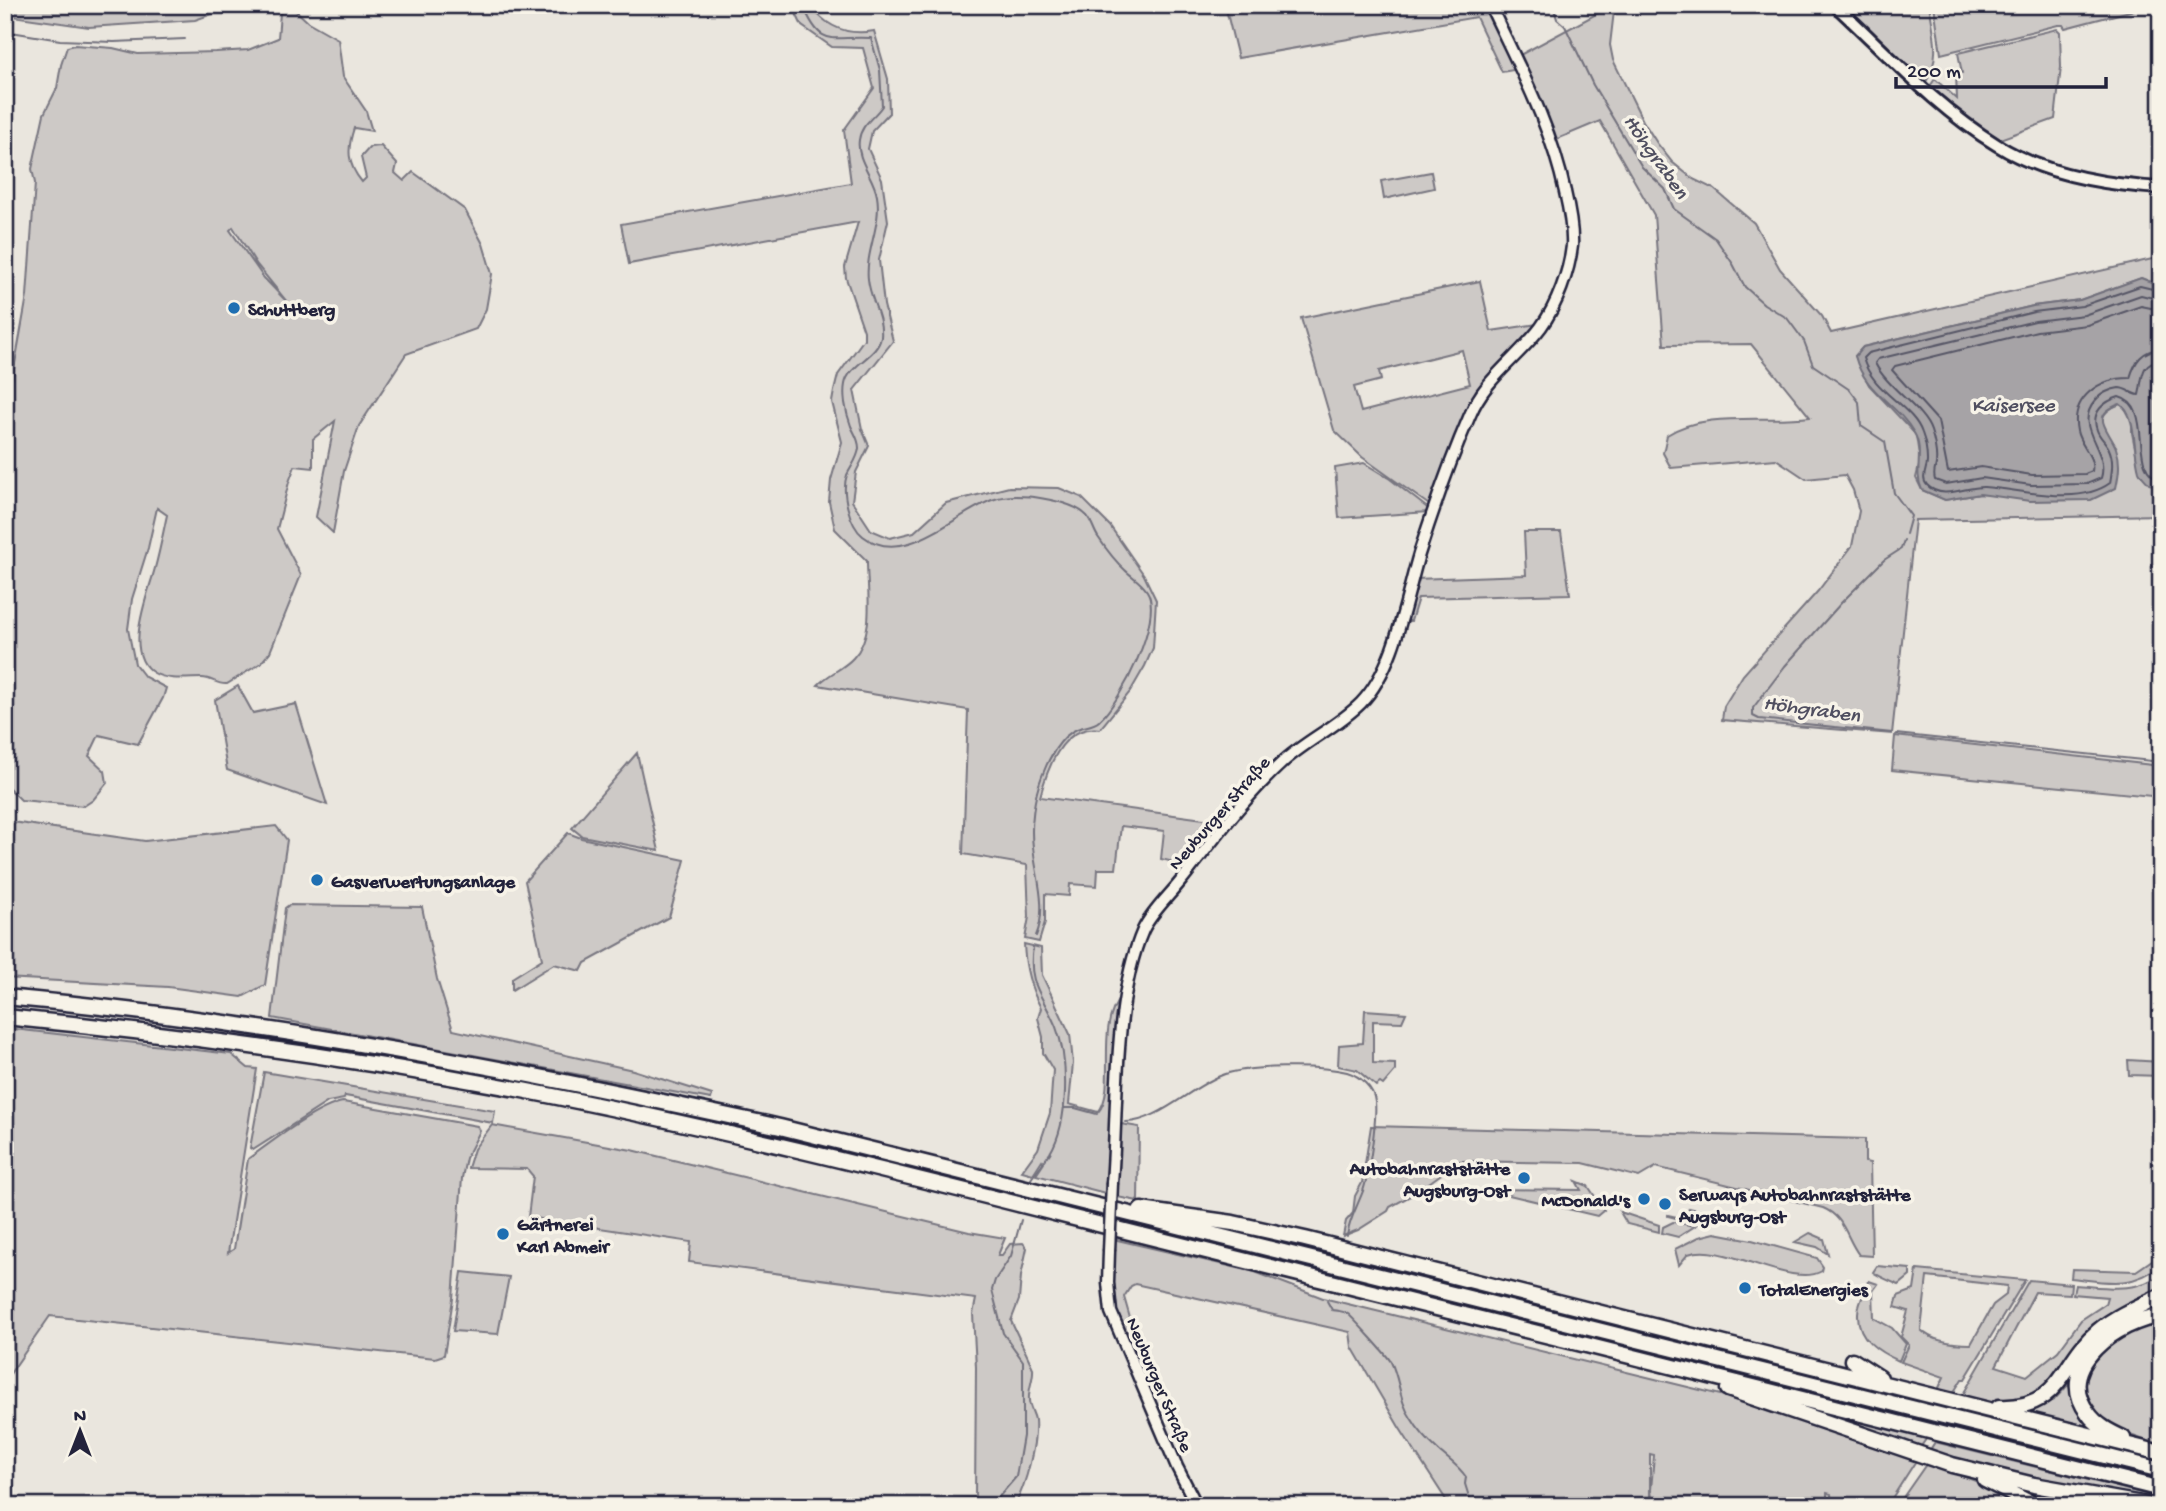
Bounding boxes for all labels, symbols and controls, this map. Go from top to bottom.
scale bar [1896,46,2106,90]
text: 200 m [1907,61,1961,86]
water label: Höhgraben [1616,111,1693,206]
marker: Schuttberg [226,300,242,316]
place label: Schuttberg [248,300,335,323]
water label: Kaisersee [1971,395,2056,420]
water label: Höhgraben [1762,692,1862,731]
street label: Neuburger Straße [1165,752,1277,876]
marker: Gasverwertungsanlage [309,872,325,888]
place label: Gasverwertungsanlage [331,872,516,895]
place label: Autobahnraststätte Augsburg-Ost [1349,1159,1512,1204]
marker: Autobahnraststätte Augsburg-Ost [1516,1170,1532,1186]
place label: Serways Autobahnraststätte Augsburg-Ost [1678,1185,1912,1230]
place label: McDonald's [1541,1191,1631,1214]
marker: McDonald's [1636,1191,1652,1207]
marker: Serways Autobahnraststätte Augsburg-Ost [1657,1196,1673,1212]
place label: Gärtnerei Karl Abmeir [516,1215,611,1260]
marker: Gärtnerei Karl Abmeir [495,1226,511,1242]
marker: TotalEnergies [1737,1280,1753,1296]
place label: TotalEnergies [1757,1280,1869,1303]
street label: Neuburger Straße [1119,1315,1197,1456]
north arrow [46,1396,116,1466]
text: N [74,1406,86,1429]

